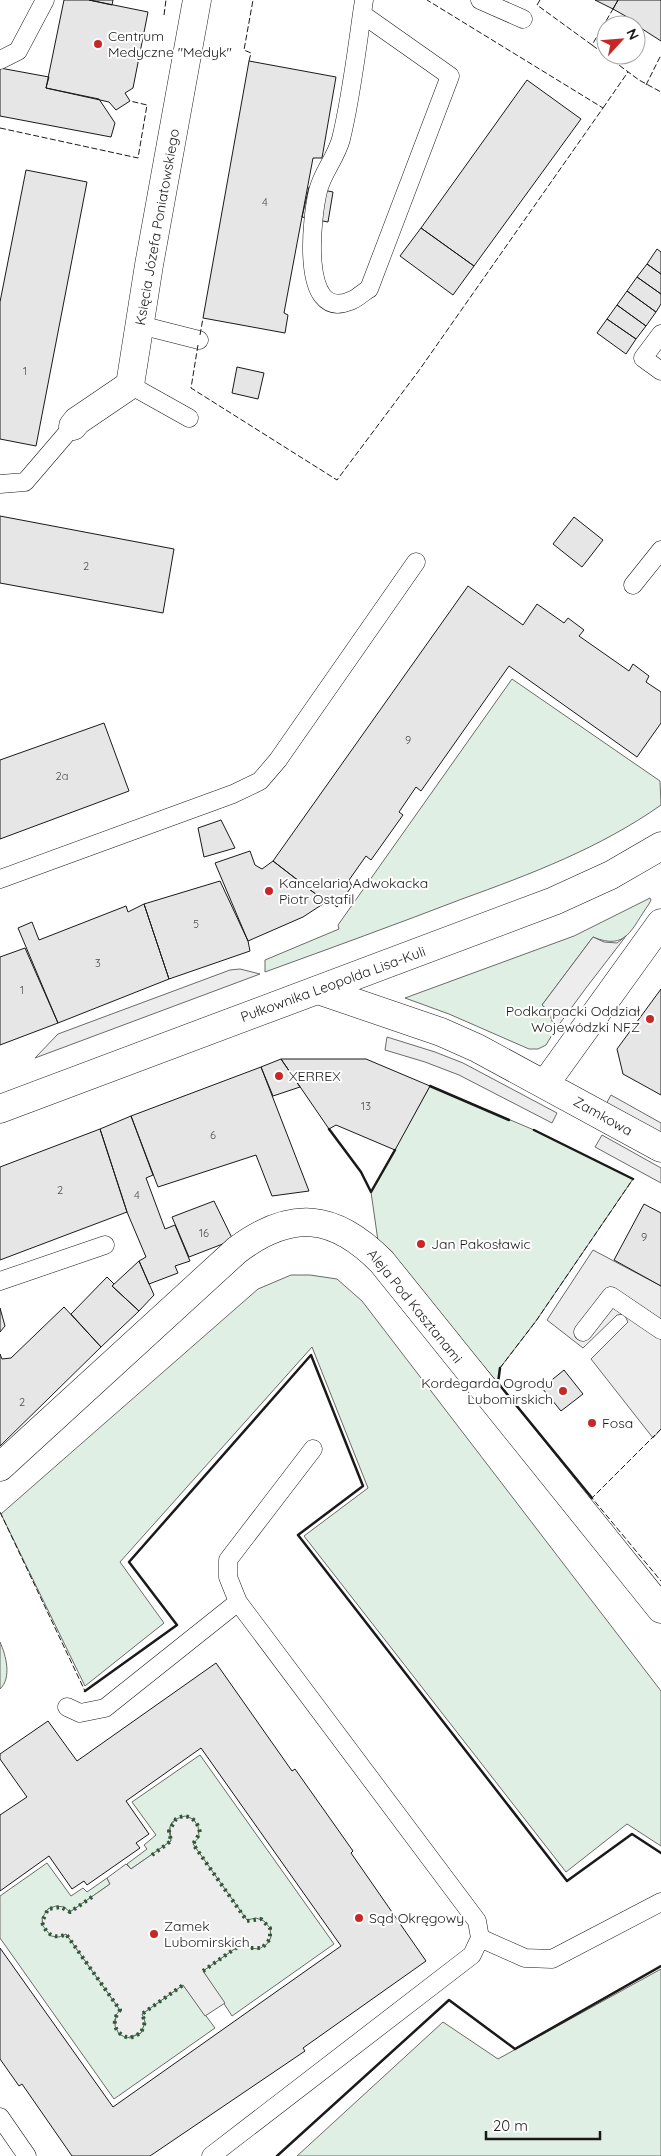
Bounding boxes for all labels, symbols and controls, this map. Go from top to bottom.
north arrow [596,15,646,65]
text: N [622,26,643,43]
place label: Centrum Medyczne "Medyk" [108,27,232,61]
marker: Centrum Medyczne "Medyk" [92,38,104,50]
street label: Księcia Józefa Poniatowskiego [131,127,183,327]
house number: 4 [262,195,268,209]
house number: 1 [23,364,27,378]
house number: 2 [83,559,89,573]
house number: 9 [405,733,411,747]
house number: 2a [56,769,68,783]
place label: Kancelaria Adwokacka Piotr Ostafil [279,874,428,908]
marker: Kancelaria Adwokacka Piotr Ostafil [263,885,275,897]
house number: 5 [193,917,199,931]
street label: Pułkownika Leopolda Lisa-Kuli [238,942,428,1026]
house number: 3 [95,956,101,970]
house number: 1 [20,983,24,997]
place label: Podkarpacki Oddział Wojewódzki NFZ [506,1002,641,1036]
marker: Podkarpacki Oddział Wojewódzki NFZ [644,1013,656,1025]
place label: XERREX [289,1067,341,1085]
marker: XERREX [273,1070,285,1082]
street label: Zamkowa [570,1092,636,1140]
house number: 13 [361,1099,371,1113]
house number: 6 [210,1128,216,1142]
house number: 2 [57,1183,63,1197]
house number: 4 [134,1188,140,1202]
house number: 16 [199,1226,209,1240]
house number: 9 [641,1230,647,1244]
place label: Jan Pakosławic [431,1235,531,1253]
marker: Jan Pakosławic [415,1238,427,1250]
street label: Aleja Pod Kasztanami [363,1245,467,1367]
place label: Kordegarda Ogrodu Lubomirskich [421,1374,553,1408]
marker: Kordegarda Ogrodu Lubomirskich [557,1385,569,1397]
house number: 2 [19,1395,25,1409]
place label: Fosa [602,1414,633,1432]
marker: Fosa [586,1417,598,1429]
place label: Sąd Okręgowy [369,1909,464,1927]
marker: Sąd Okręgowy [353,1912,365,1924]
place label: Zamek Lubomirskich [164,1917,250,1951]
marker: Zamek Lubomirskich [148,1928,160,1940]
scale bar [486,2108,600,2140]
text: 20 m [493,2116,528,2135]

